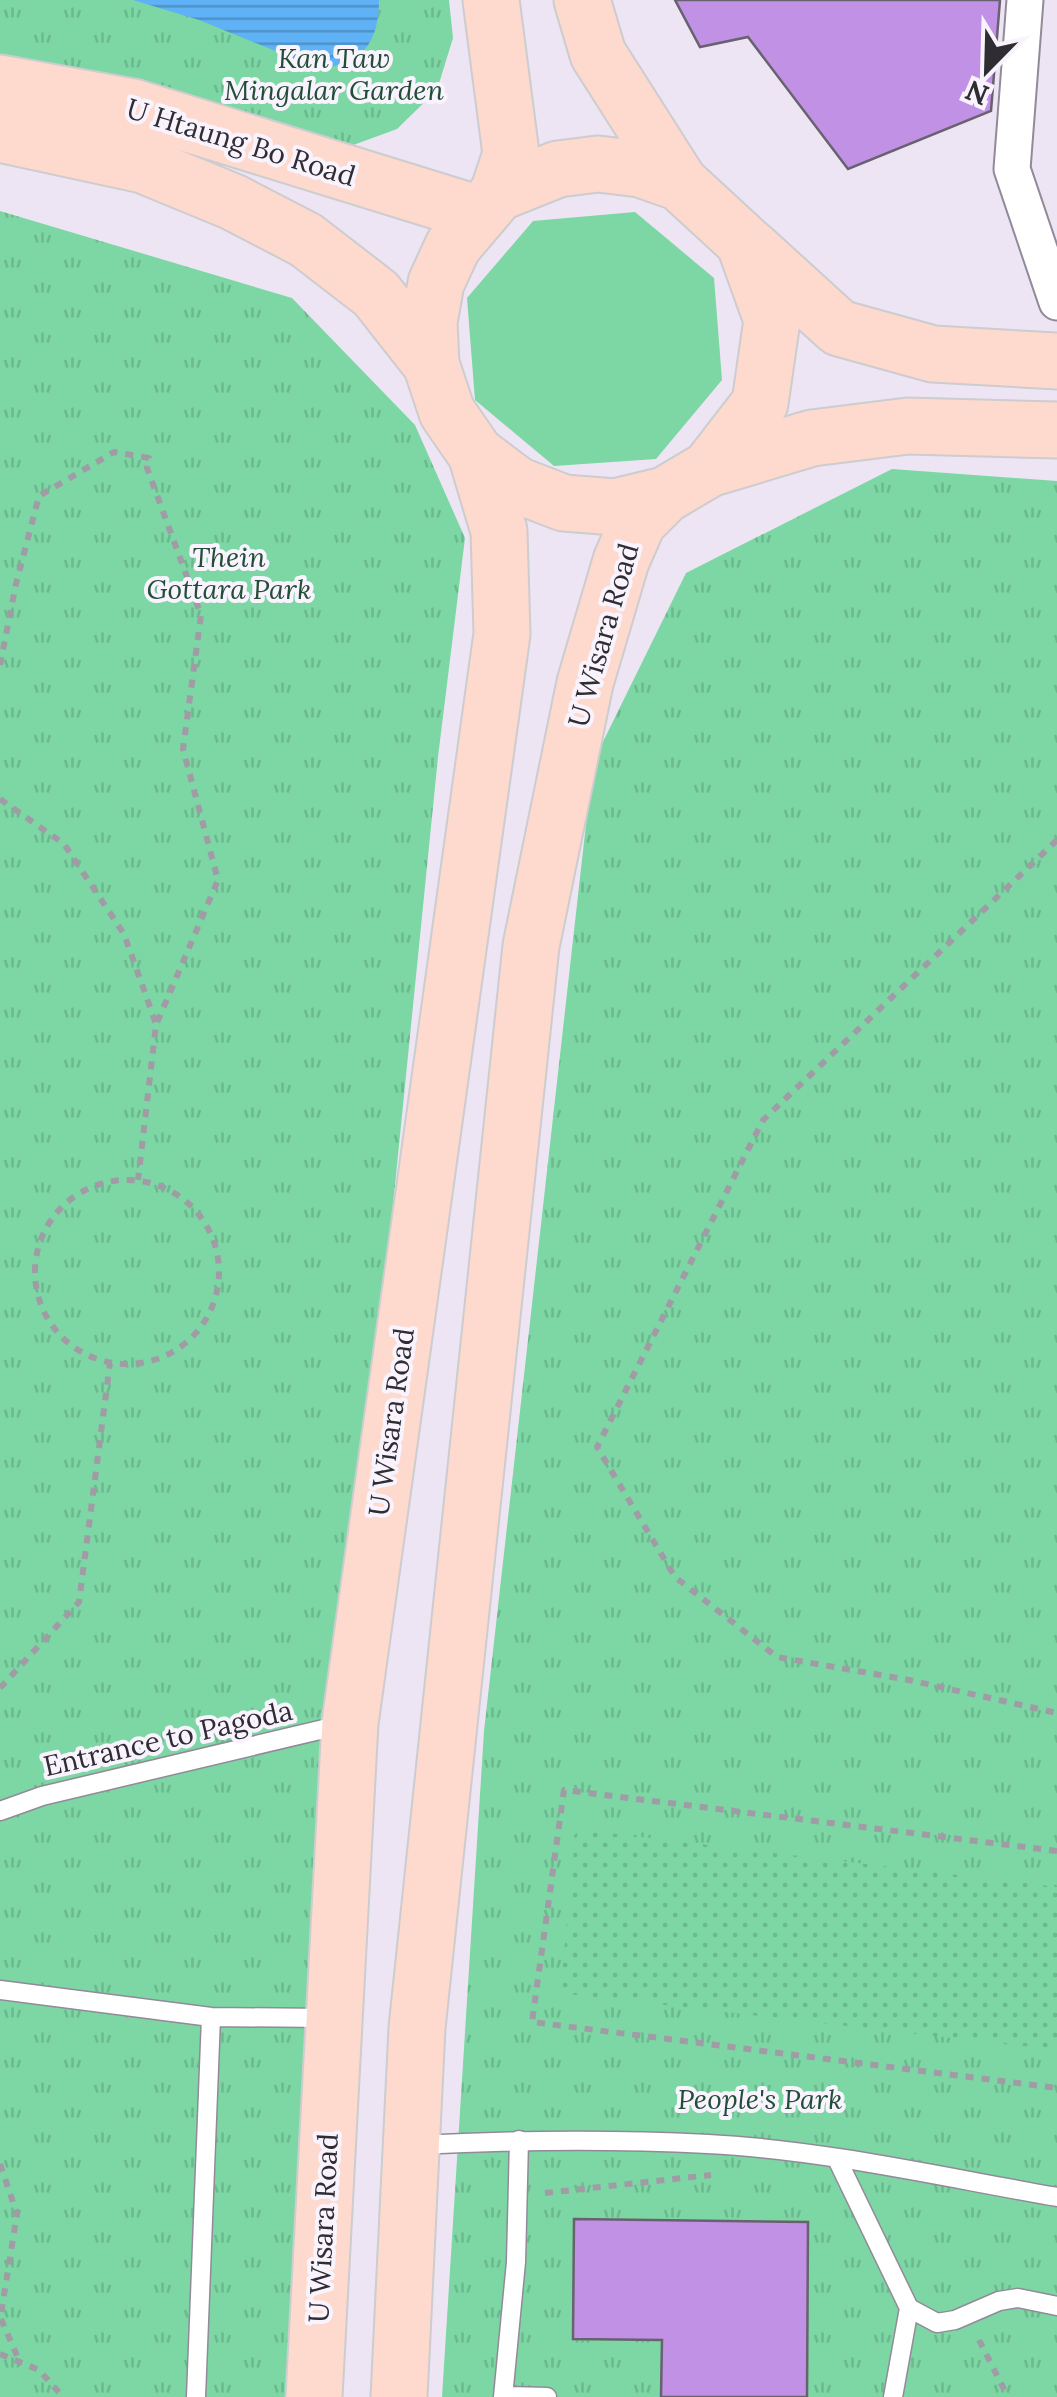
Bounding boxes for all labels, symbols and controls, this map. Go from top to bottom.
north arrow [937,20,1037,120]
park label: Kan Taw Mingalar Garden [224,40,444,108]
text: N [960,72,994,114]
street label: U Htaung Bo Road [122,90,360,194]
park label: Thein Gottara Park [146,539,312,607]
street label: U Wisara Road [560,539,646,731]
street label: U Wisara Road [360,1326,422,1518]
street label: Entrance to Pagoda [40,1692,296,1784]
park label: People's Park [677,2081,843,2117]
street label: U Wisara Road [300,2132,346,2324]

